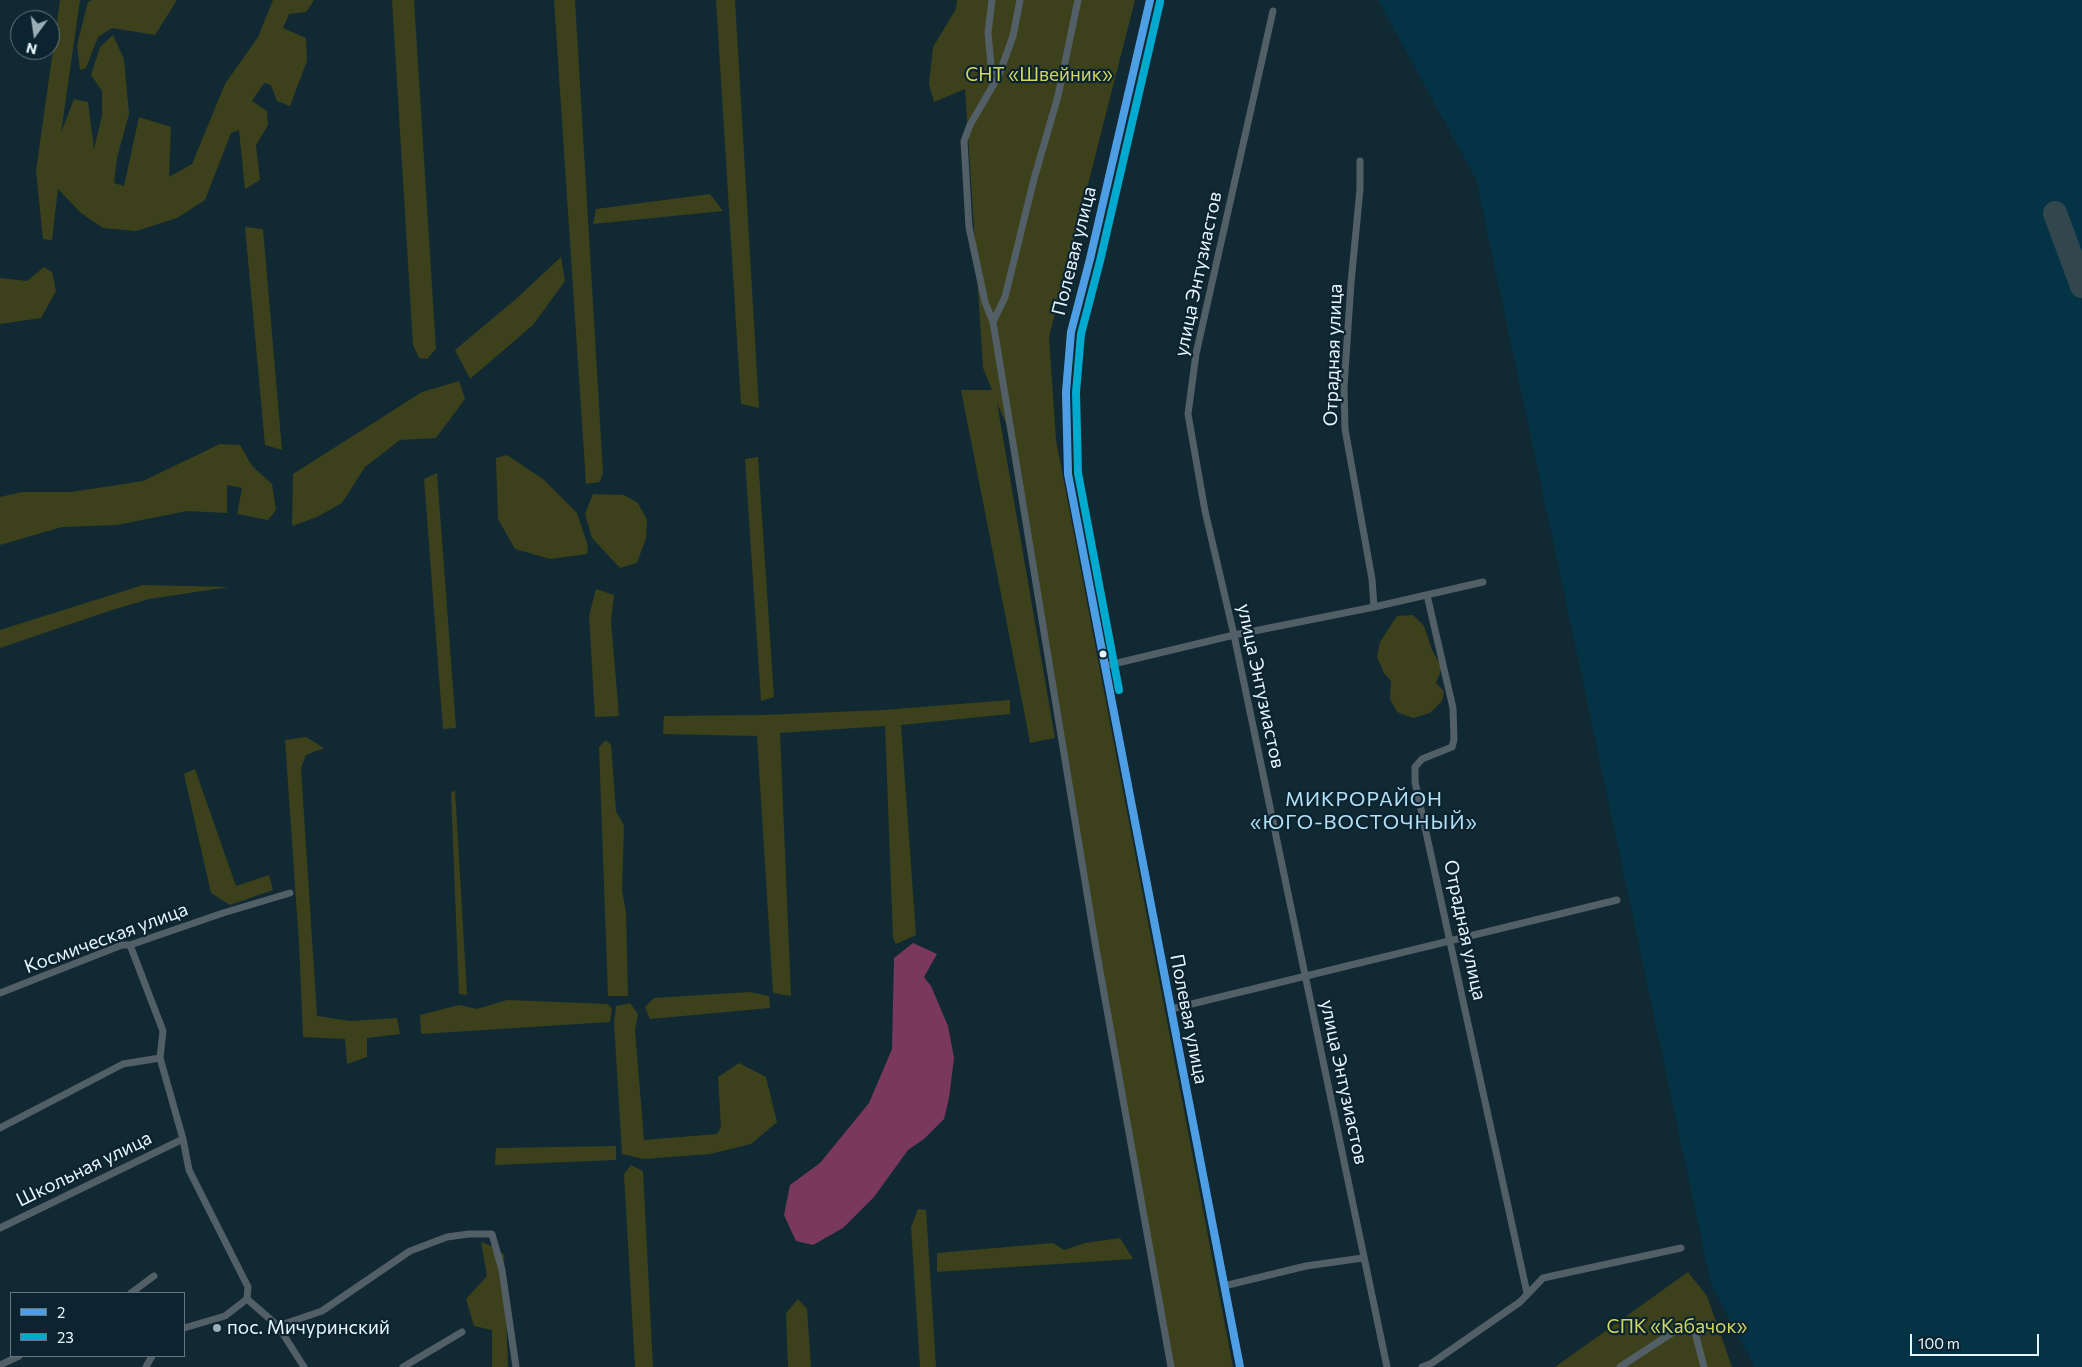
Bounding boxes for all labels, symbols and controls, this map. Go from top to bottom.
north arrow [10,10,60,60]
text: N [24,40,39,59]
park label: СНТ «Швейник» [965,64,1113,86]
street label: Полевая улица [1047,184,1101,318]
street label: улица Энтузиастов [1169,190,1227,358]
street label: Отрадная улица [1319,283,1347,427]
street label: улица Энтузиастов [1232,602,1290,770]
unlabelled marker [1098,649,1108,659]
district label: МИКРОРАЙОН «ЮГО-ВОСТОЧНЫЙ» [1248,787,1480,834]
street label: Отрадная улица [1439,858,1491,1002]
street label: Космическая улица [21,898,191,978]
street label: Полевая улица [1165,952,1213,1086]
street label: улица Энтузиастов [1315,998,1373,1166]
street label: Школьная улица [13,1126,155,1212]
legend [10,1292,185,1357]
text: 2 [57,1303,65,1321]
park label: СПК «Кабачок» [1607,1316,1747,1338]
place label: пос. Мичуринский [227,1317,390,1339]
marker: пос. Мичуринский [211,1322,223,1334]
scale bar [1912,1324,2041,1356]
text: 23 [57,1328,74,1346]
text: 100 m [1918,1334,1960,1352]

